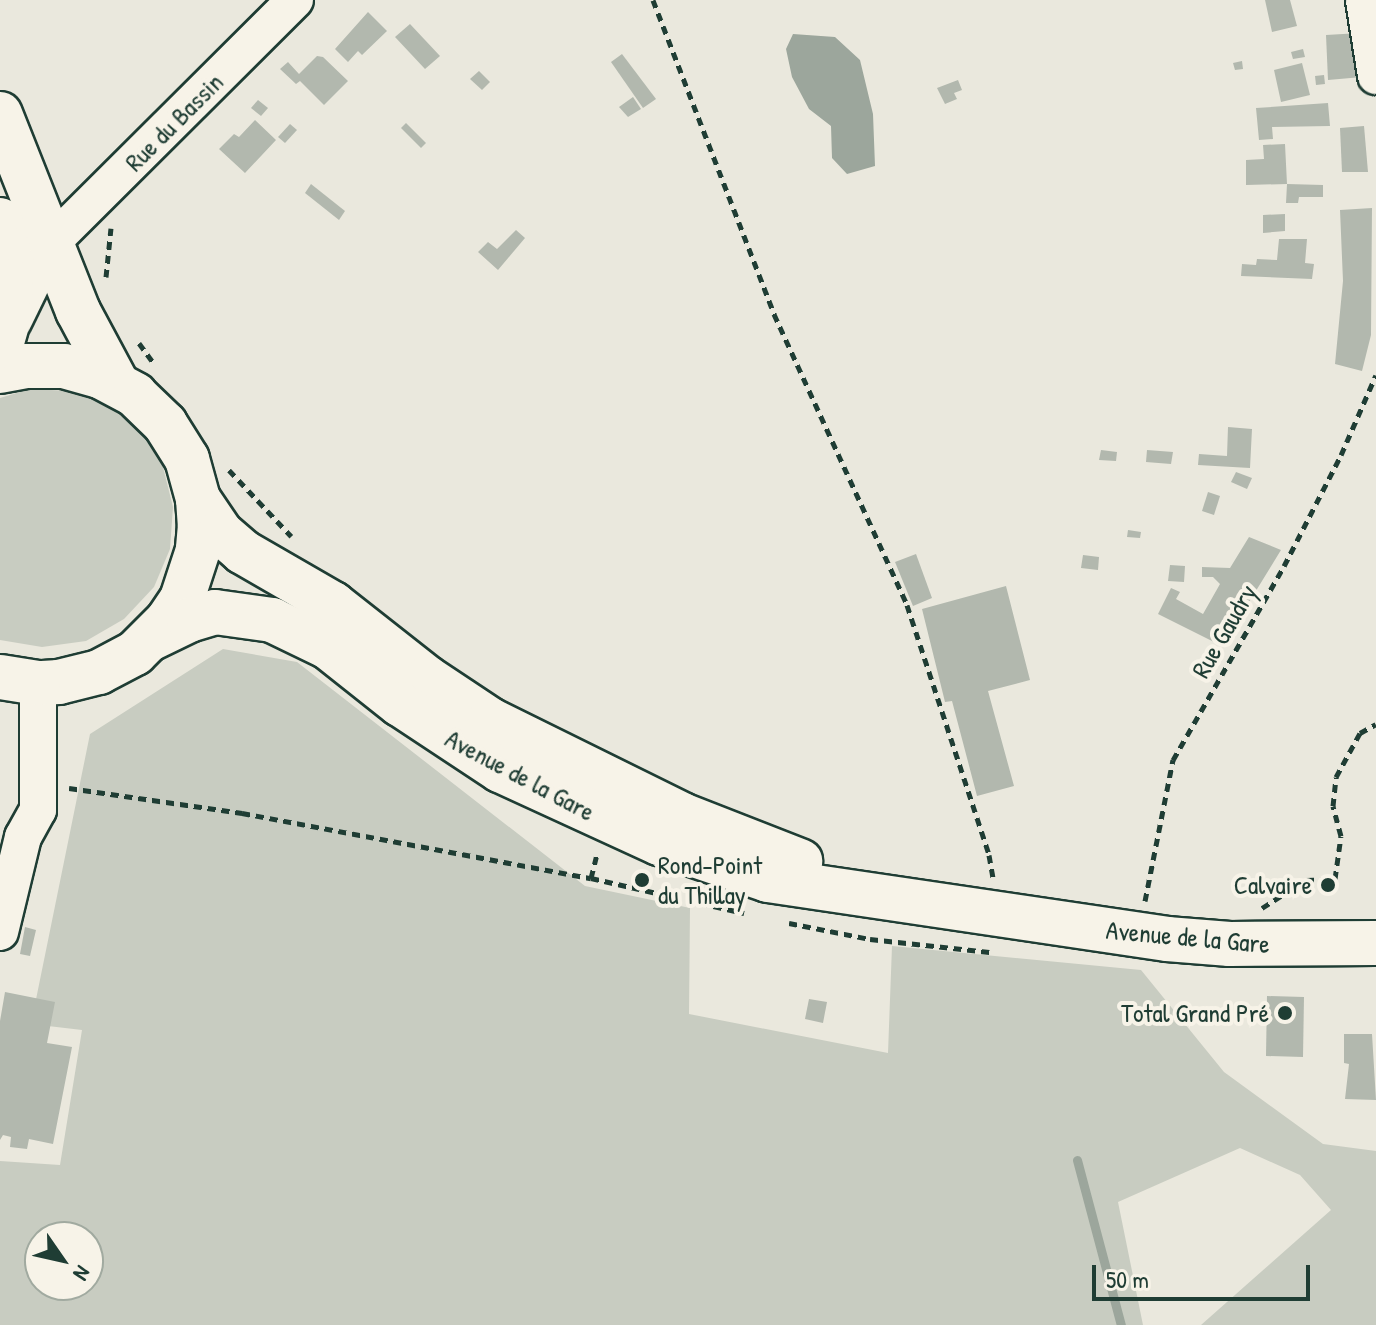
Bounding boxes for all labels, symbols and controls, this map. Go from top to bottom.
street label: Rue du Bassin [118,66,230,178]
street label: Rue Gaudry [1185,579,1263,683]
street label: Avenue de la Gare [440,723,600,827]
place label: Rond-Point du Thillay [658,849,762,910]
place label: Calvaire [1234,869,1312,901]
marker: Rond-Point du Thillay [633,871,651,889]
marker: Calvaire [1319,876,1337,894]
street label: Avenue de la Gare [1105,914,1271,960]
place label: Total Grand Pré [1121,997,1269,1029]
marker: Total Grand Pré [1276,1004,1294,1022]
north arrow [24,1221,104,1301]
scale bar [1096,1249,1314,1299]
text: N [67,1260,98,1287]
text: 50 m [1106,1263,1149,1295]

